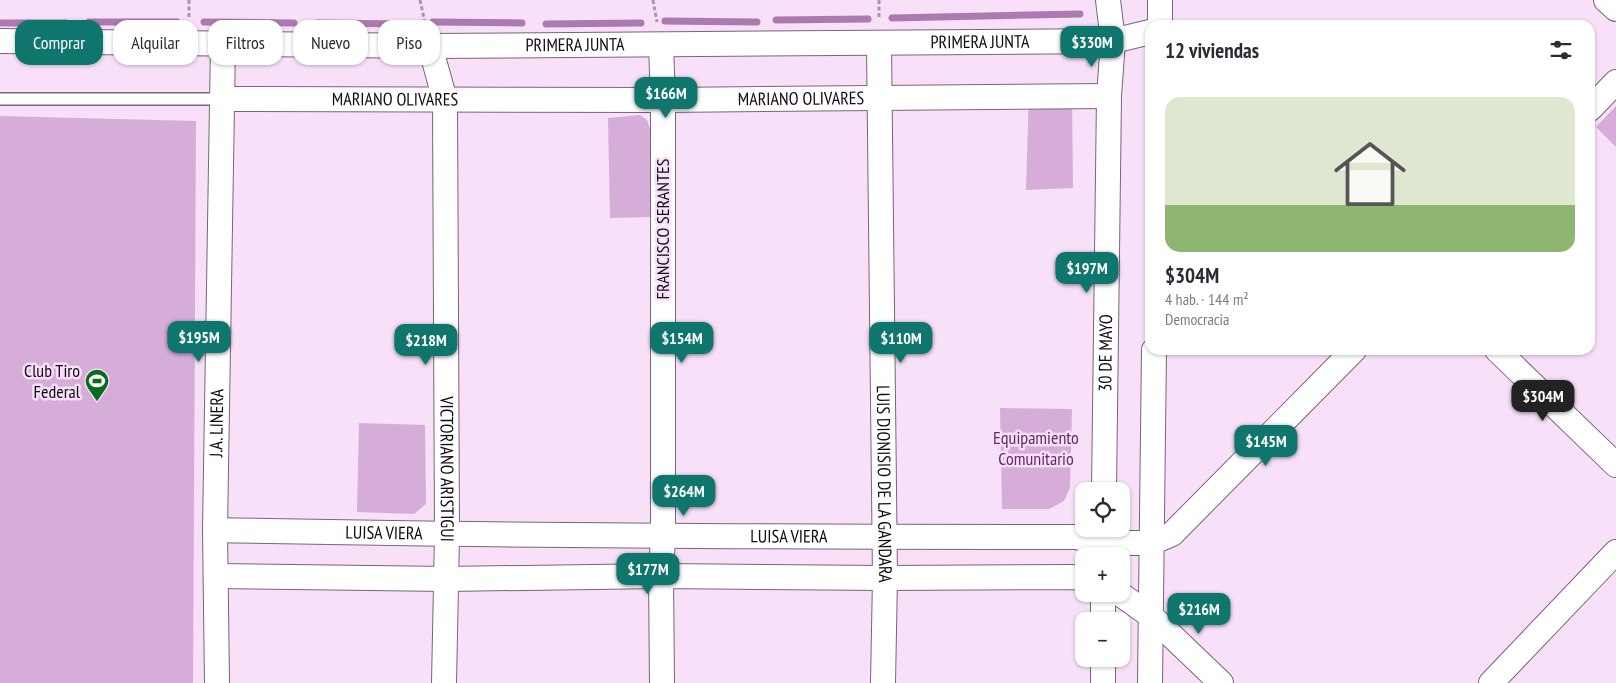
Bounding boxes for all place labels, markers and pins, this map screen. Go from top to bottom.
pin: $330M [1057,26,1127,68]
pin: $166M [631,76,701,119]
pin: $197M [1052,252,1122,294]
pin: $195M [164,320,234,363]
pin: $154M [647,322,717,364]
pin: $110M [866,322,936,364]
pin: $218M [391,324,461,366]
place label: Club Tiro Federal [24,359,81,403]
sports icon: Club Tiro Federal [84,368,110,402]
pin: $304M [1508,380,1578,422]
pin: $145M [1231,424,1301,467]
pin: $264M [649,474,719,517]
pin: $177M [613,552,683,595]
pin: $216M [1164,592,1234,635]

